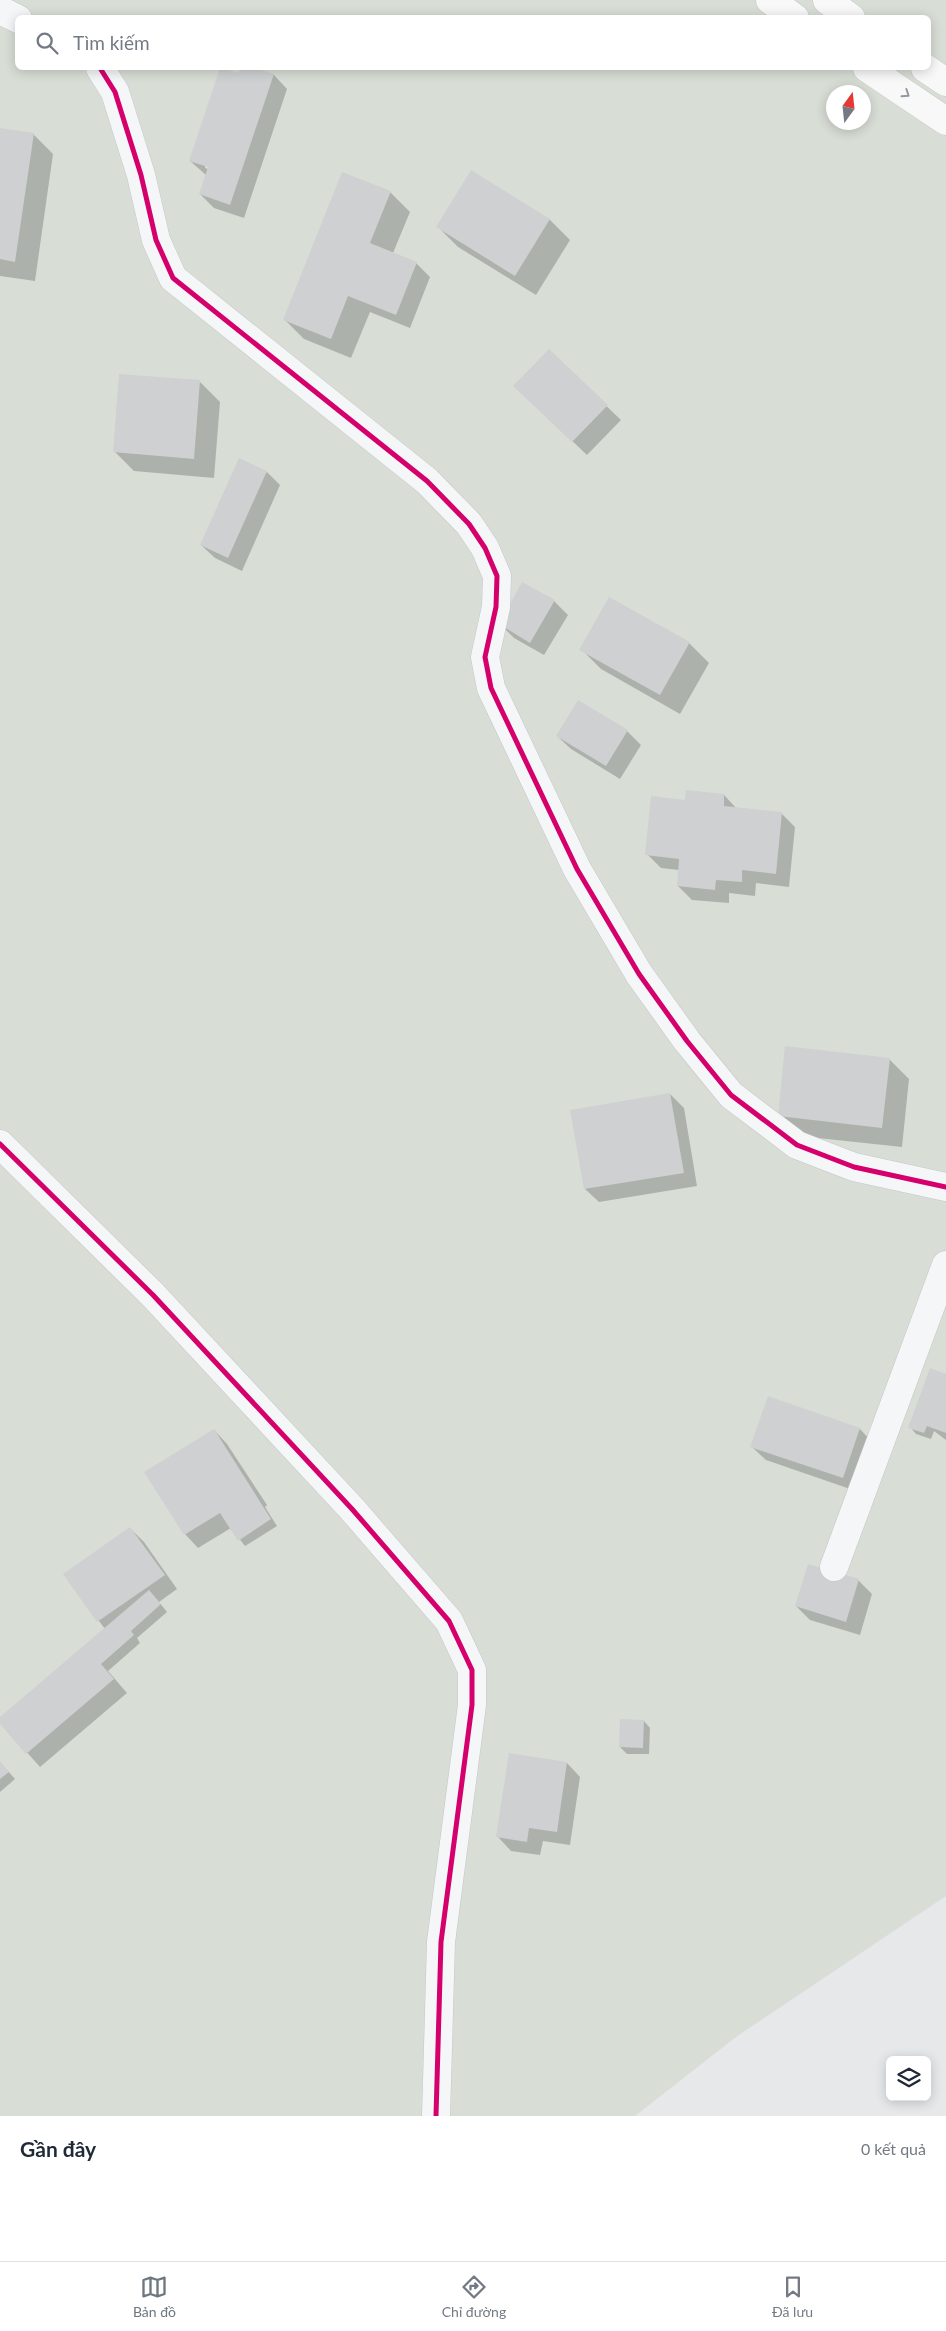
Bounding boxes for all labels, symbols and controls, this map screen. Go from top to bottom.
search box [15,15,931,70]
icon: search [33,29,61,57]
text: Tìm kiếm [73,31,150,54]
north arrow [826,85,871,130]
one-way arrow [901,88,910,98]
map controls [886,2056,931,2101]
button: layers [886,2056,931,2101]
text: Gần đây [20,2136,96,2161]
text: 0 kết quả [861,2139,926,2158]
tab: Bản đồ [133,2273,176,2320]
tab: Chỉ đường [442,2273,506,2320]
tab: Đã lưu [772,2273,813,2320]

